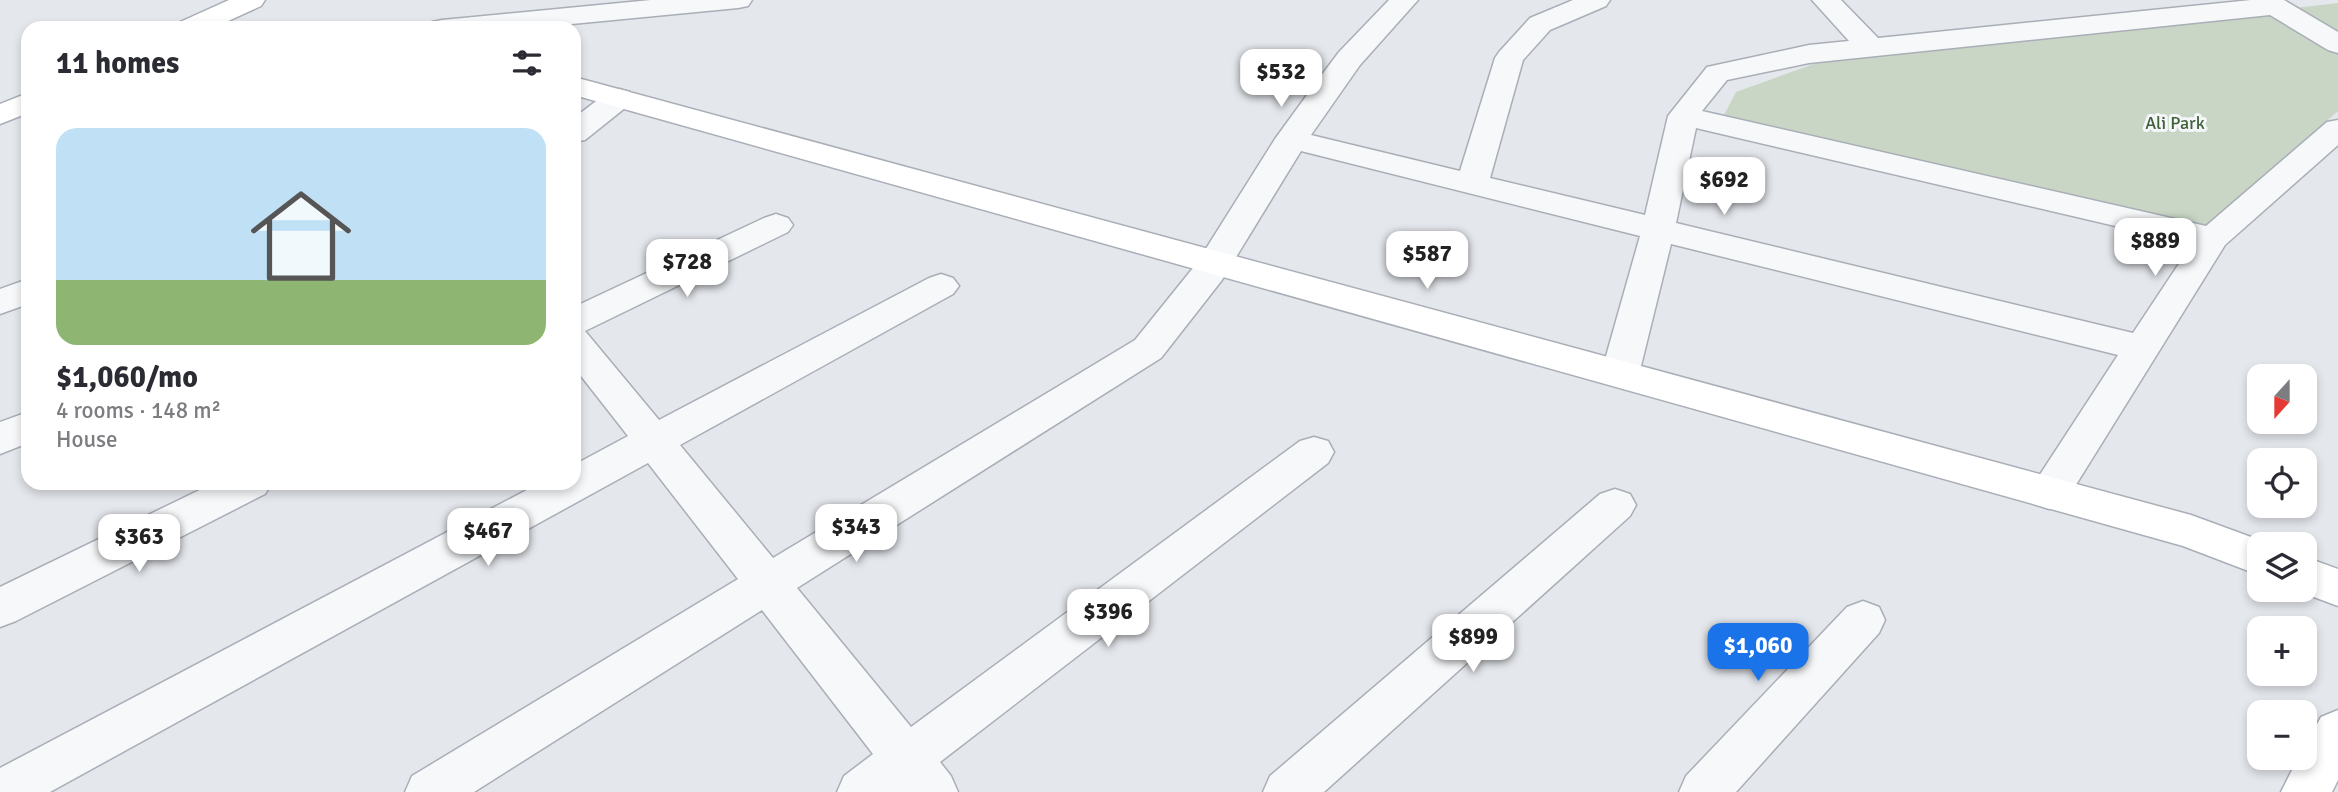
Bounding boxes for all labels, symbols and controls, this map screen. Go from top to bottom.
icon: filters [508,44,546,82]
text: 11 homes [56,45,179,82]
pin: $532 [1240,50,1322,109]
text: $532 [1256,57,1306,86]
park label: Ali Park [2145,112,2205,134]
pin: $692 [1683,158,1765,217]
text: $692 [1699,165,1749,194]
icon: home [238,173,364,299]
pin: $889 [2114,218,2196,278]
text: $889 [2130,226,2180,255]
pin: $587 [1386,232,1468,291]
text: $587 [1402,239,1452,268]
pin: $728 [646,240,728,299]
text: $728 [662,247,712,276]
text: $1,060/mo [56,359,198,396]
north arrow [2247,364,2317,434]
map controls [2247,364,2317,770]
text: 4 rooms · 148 m² [56,396,221,425]
text: House [56,425,118,454]
button: locate [2247,448,2317,518]
pin: $343 [815,504,897,564]
pin: $467 [447,508,529,568]
text: $343 [831,512,881,541]
pin: $363 [98,514,180,574]
text: $467 [463,516,513,545]
text: $363 [114,522,164,551]
button: layers [2247,532,2317,602]
pin: $396 [1067,590,1149,649]
text: $396 [1083,597,1133,626]
pin: $899 [1432,614,1514,674]
button: + [2247,616,2317,686]
text: $899 [1448,622,1498,651]
pin: $1,060 [1701,624,1815,683]
text: $1,060 [1724,631,1792,660]
button: − [2247,700,2317,770]

